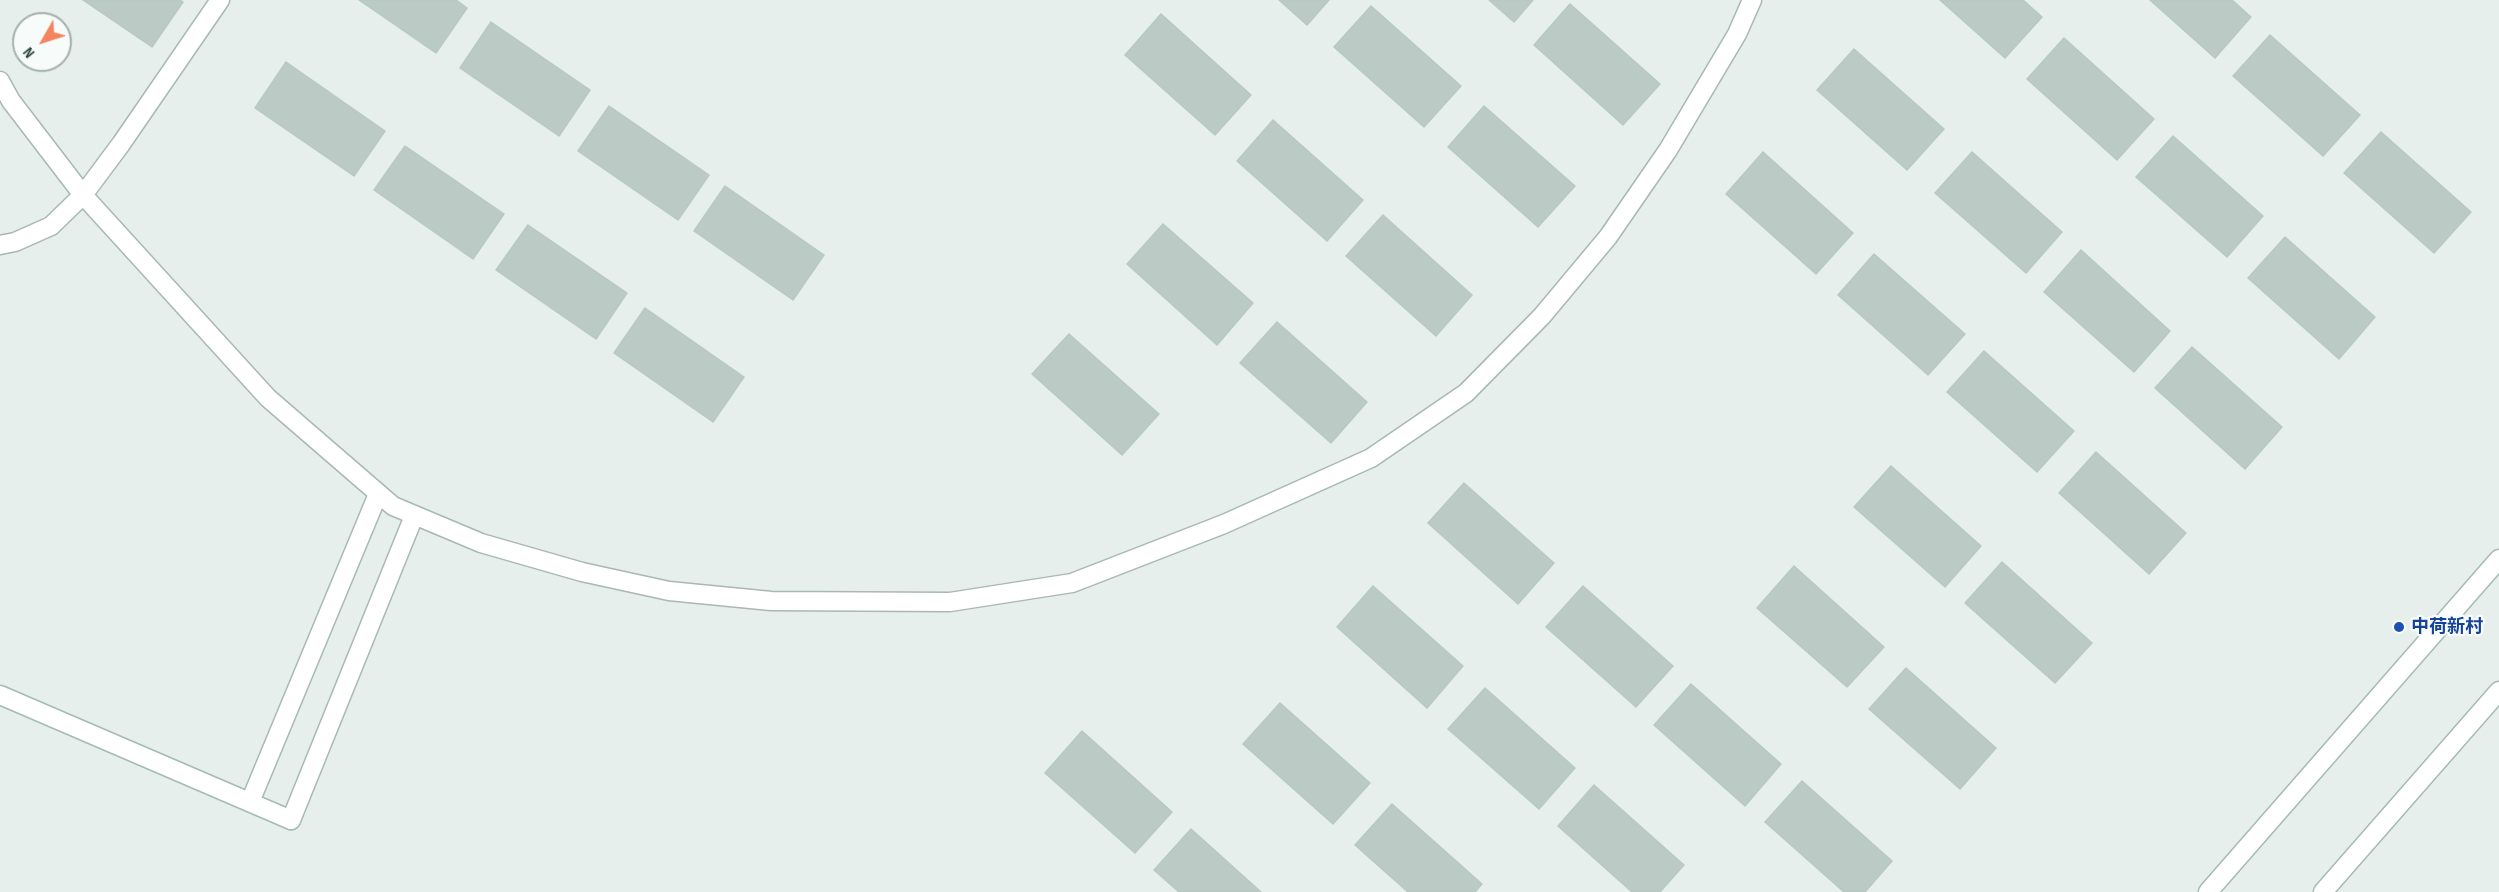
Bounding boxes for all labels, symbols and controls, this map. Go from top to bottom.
north arrow [12,12,72,72]
text: N [19,43,39,62]
place label: 中荷新村 [2411,616,2483,638]
marker: 中荷新村 [2392,620,2406,634]

